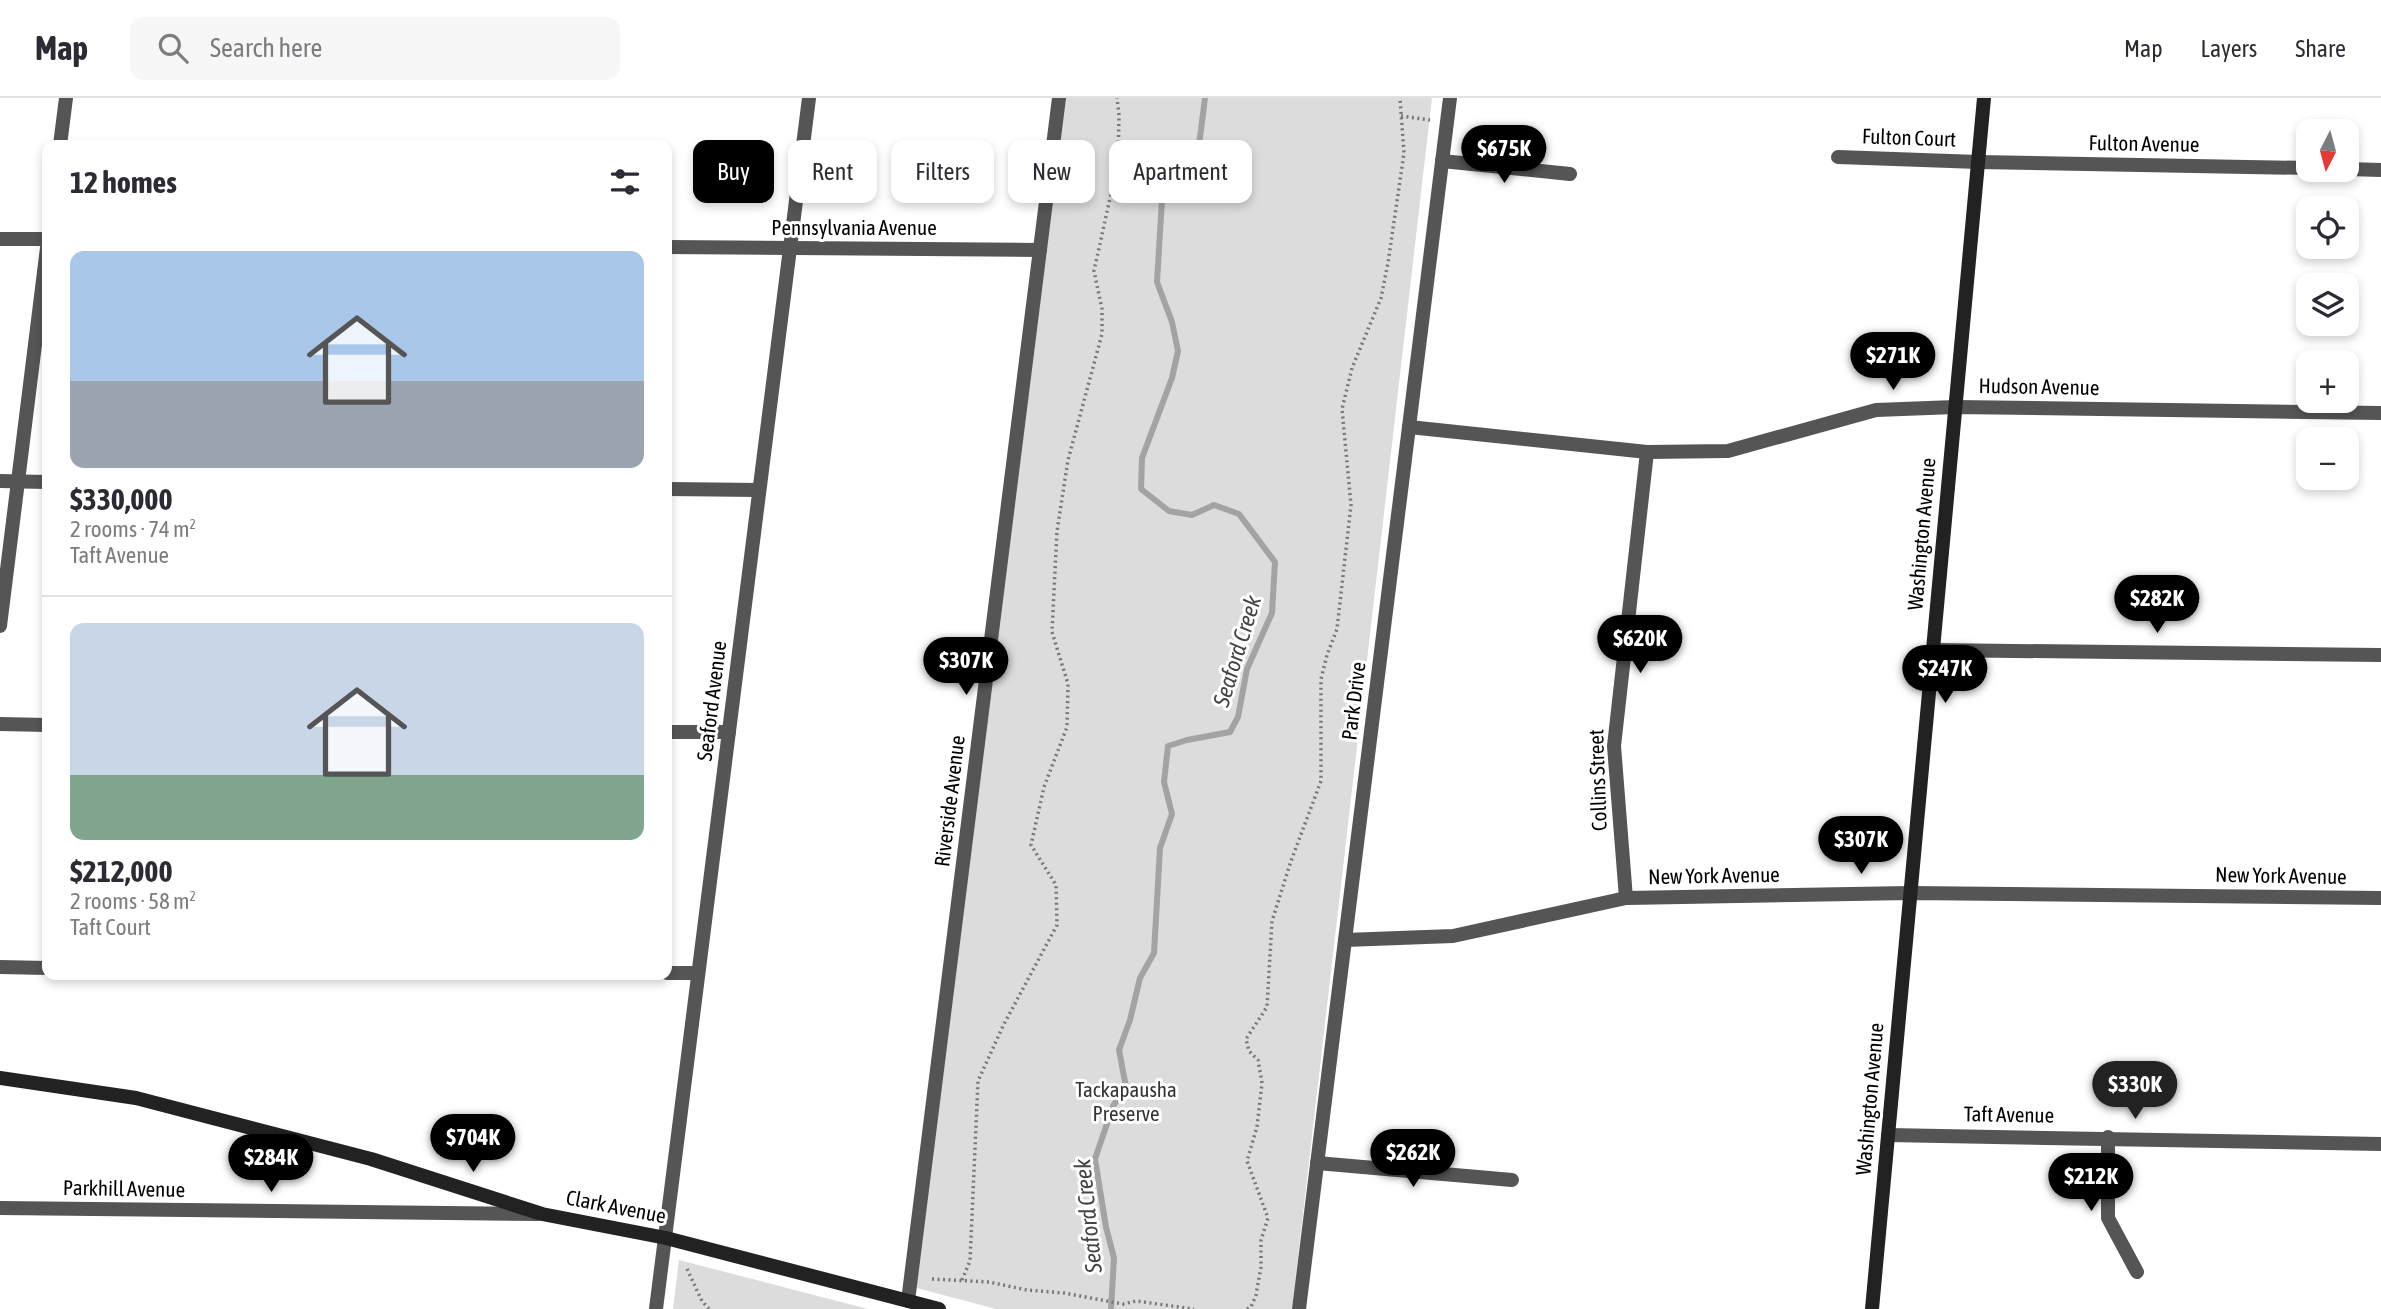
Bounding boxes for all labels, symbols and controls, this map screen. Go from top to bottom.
search box [130,17,620,80]
text: Map [35,29,88,67]
icon: search [154,29,192,67]
text: Search here [210,33,322,63]
text: Map [2124,35,2163,62]
text: Layers [2201,35,2257,62]
text: Share [2295,35,2346,62]
north arrow [2296,119,2359,182]
map controls [2296,119,2359,490]
street label: Fulton Court [1862,123,1957,151]
pin: $675K [1455,126,1553,185]
street label: Fulton Avenue [2088,130,2200,156]
text: $675K [1477,135,1531,161]
chip: Buy [693,140,774,203]
chip: Rent [788,140,877,203]
chip: Filters [891,140,994,203]
chip: New [1008,140,1095,203]
chip: Apartment [1109,140,1252,203]
icon: filters [606,163,644,201]
text: 12 homes [70,165,177,199]
button: locate [2296,196,2359,259]
street label: Pennsylvania Avenue [771,215,937,239]
button: layers [2296,273,2359,336]
icon: home [294,297,420,423]
pin: $271K [1844,332,1942,392]
text: $271K [1866,342,1920,368]
button: + [2296,350,2359,413]
street label: Hudson Avenue [1978,373,2100,399]
button: − [2296,427,2359,490]
street label: Washington Avenue [1902,457,1940,611]
text: $330,000 [70,482,173,516]
text: 2 rooms · 74 m² [70,516,196,542]
text: Taft Avenue [70,542,169,568]
pin: $282K [2108,575,2206,635]
text: $282K [2130,585,2184,611]
water label: Seaford Creek [1208,592,1266,711]
pin: $620K [1591,616,1689,675]
text: $620K [1613,625,1667,651]
pin: $307K [917,638,1015,697]
street label: Seaford Avenue [692,639,730,762]
pin: $247K [1896,646,1994,705]
text: $307K [939,647,993,673]
text: $247K [1918,655,1972,681]
street label: Park Drive [1336,660,1370,741]
icon: home [294,669,420,795]
street label: Collins Street [1583,729,1611,831]
street label: Riverside Avenue [929,734,969,868]
pin: $307K [1812,816,1910,876]
text: $307K [1834,826,1888,852]
text: $212,000 [70,854,173,888]
street label: New York Avenue [1648,862,1780,888]
street label: New York Avenue [2215,862,2347,888]
text: 2 rooms · 58 m² [70,888,196,914]
text: Taft Court [70,914,151,940]
street label: Washington Avenue [1850,1022,1888,1176]
pin: $330K [2086,1062,2184,1121]
text: $330K [2108,1071,2162,1097]
park label: Tackapausha Preserve [1075,1077,1177,1125]
street label: Taft Avenue [1964,1101,2054,1127]
pin: $704K [424,1114,522,1174]
text: $704K [446,1124,500,1150]
pin: $262K [1364,1130,1462,1189]
pin: $284K [222,1134,320,1194]
text: $262K [1386,1139,1440,1165]
text: $284K [244,1144,298,1170]
pin: $212K [2042,1154,2140,1213]
water label: Seaford Creek [1069,1157,1107,1275]
text: $212K [2064,1163,2118,1189]
street label: Parkhill Avenue [63,1175,185,1201]
street label: Clark Avenue [564,1185,668,1227]

